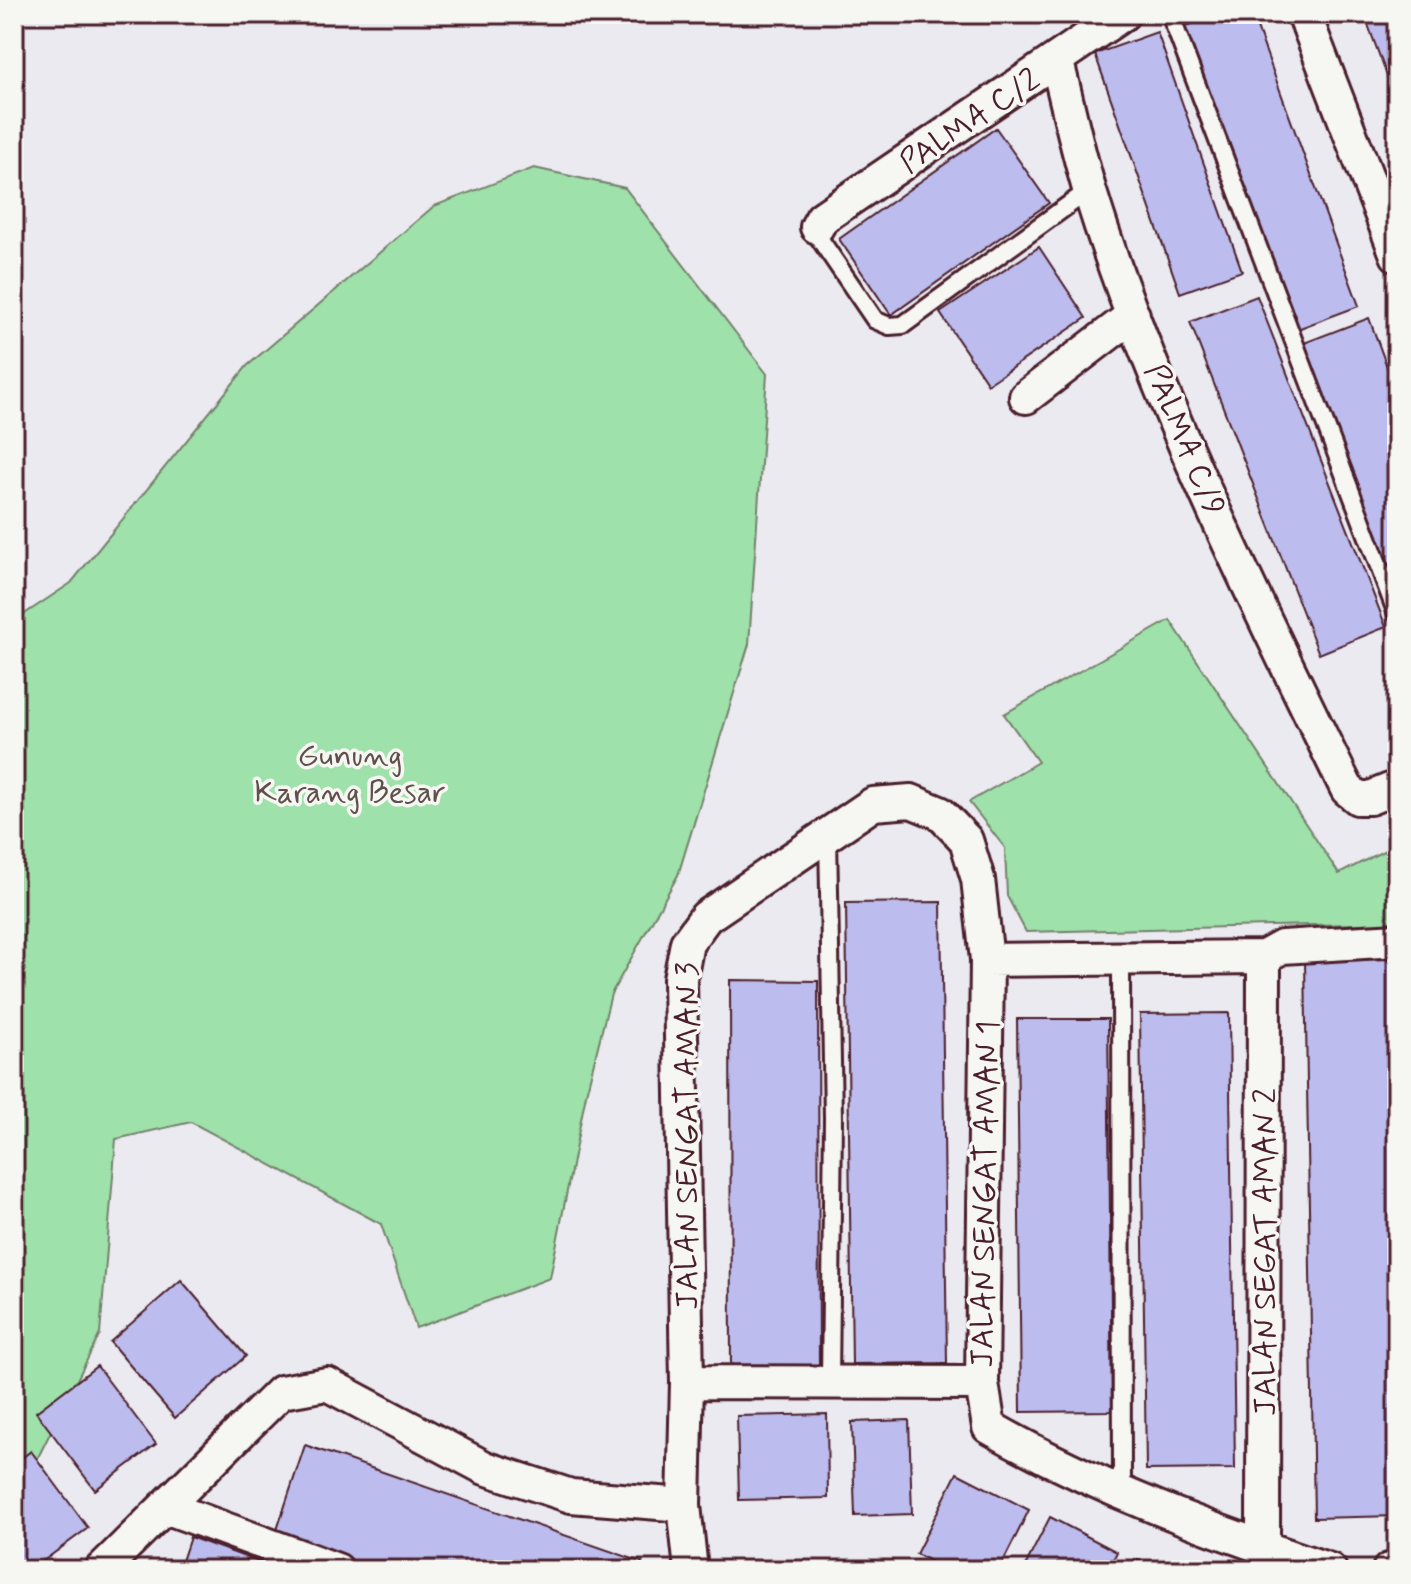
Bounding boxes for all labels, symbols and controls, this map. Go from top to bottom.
street label: PALMA C/2 [892,59,1049,184]
street label: PALMA C/9 [1133,358,1235,522]
park label: Gunung Karang Besar [254,735,446,814]
street label: JALAN SENGAT AMAN 3 [667,962,709,1310]
street label: JALAN SENGAT AMAN 1 [962,1020,1010,1368]
street label: JALAN SEGAT AMAN 2 [1245,1088,1287,1416]

